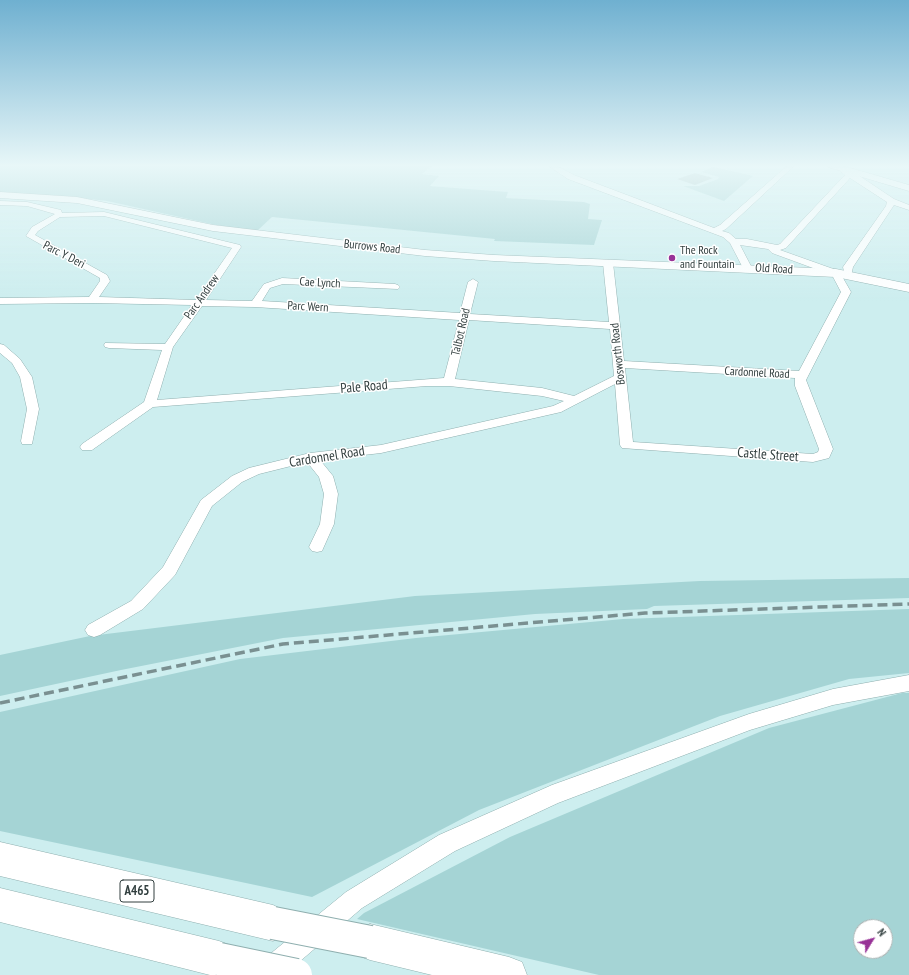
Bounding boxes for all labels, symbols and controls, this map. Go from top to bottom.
street label: Burrows Road [343,237,401,257]
street label: Parc Y Deri [41,238,87,272]
place label: The Rock and Fountain [680,244,734,272]
marker: The Rock and Fountain [667,253,677,263]
street label: Old Road [755,261,793,277]
street label: Parc Andrew [181,272,223,322]
street label: Cae Lynch [299,275,341,291]
street label: Parc Wern [287,299,329,315]
street label: Talbot Road [449,307,473,357]
street label: Bosworth Road [608,322,628,386]
street label: Cardonnel Road [724,364,790,382]
street label: Pale Road [340,377,388,397]
street label: Cardonnel Road [288,443,366,471]
street label: Castle Street [737,444,799,466]
road number: A465 [120,880,154,902]
north arrow [853,919,893,959]
text: N [874,926,889,939]

